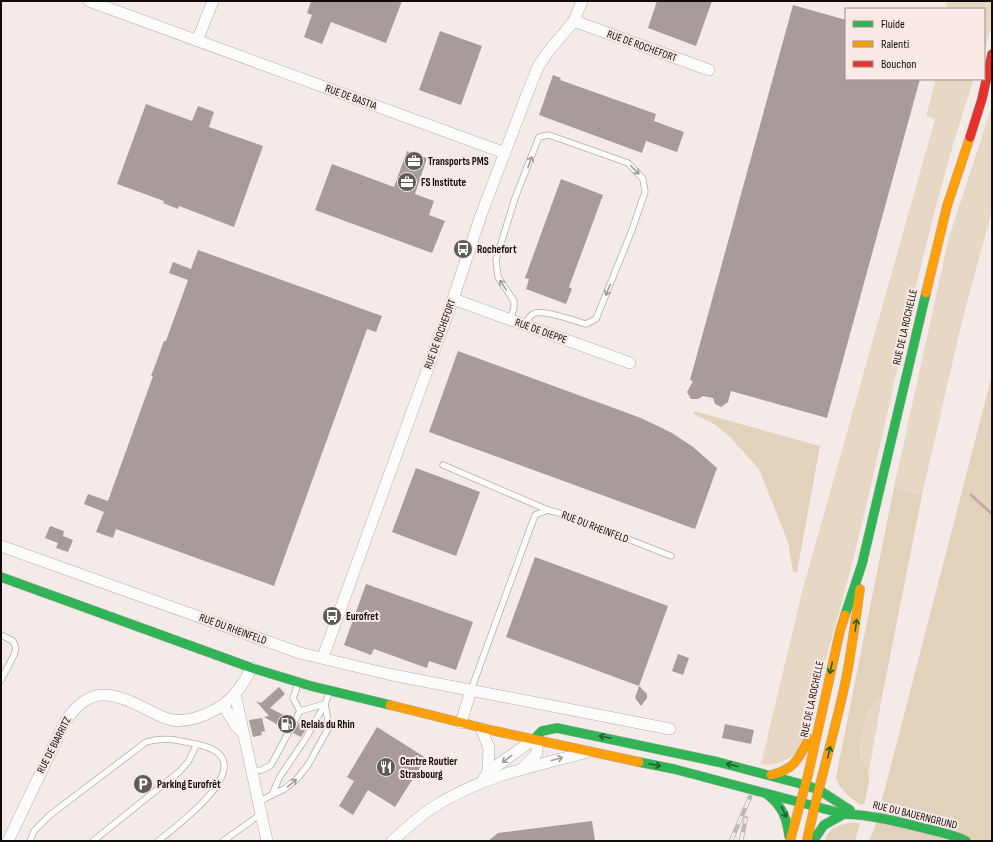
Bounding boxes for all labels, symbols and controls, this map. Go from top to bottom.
legend [845,8,985,80]
text: Fluide [881,17,905,32]
street label: RUE DE ROCHEFORT [605,27,679,65]
text: Ralenti [881,37,909,52]
text: Bouchon [881,57,916,72]
street label: RUE DE BASTIA [323,82,379,112]
office icon: Transports PMS [403,150,425,172]
place label: Transports PMS [428,155,489,168]
one-way arrow [526,157,534,169]
one-way arrow [630,165,640,175]
office icon: FS Institute [396,171,418,193]
place label: FS Institute [421,176,467,189]
bus stop icon: Rochefort [452,238,474,260]
place label: Rochefort [477,243,517,256]
one-way arrow [499,279,508,290]
one-way arrow [603,283,611,295]
street label: RUE DE LA ROCHELLE [890,288,920,366]
street label: RUE DE ROCHEFORT [421,297,459,371]
street label: RUE DE DIEPPE [513,316,569,346]
street label: RUE DU RHEINFELD [560,508,630,546]
bus stop icon: Eurofret [321,605,343,627]
place label: Eurofret [346,610,379,623]
street label: RUE DU RHEINFELD [198,611,268,647]
one-way arrow [852,619,860,632]
street label: RUE DE LA ROCHELLE [798,660,826,738]
one-way arrow [827,662,835,675]
fuel station icon: Relais du Rhin [276,713,298,735]
street label: RUE DE BIARRITZ [34,714,74,775]
place label: Relais du Rhin [301,718,355,731]
one-way arrow [599,733,612,741]
one-way arrow [825,746,833,759]
place label: Centre Routier Strasbourg [400,755,458,781]
one-way arrow [501,755,512,763]
one-way arrow [550,755,563,762]
restaurant icon: Centre Routier Strasbourg [375,756,397,778]
one-way arrow [648,761,661,769]
one-way arrow [726,761,739,769]
parking icon: Parking Eurofrêt [132,773,154,795]
place label: Parking Eurofrêt [157,778,221,791]
one-way arrow [287,779,297,788]
street label: RUE DU BAUERNGRUND [871,798,959,832]
one-way arrow [781,805,788,817]

